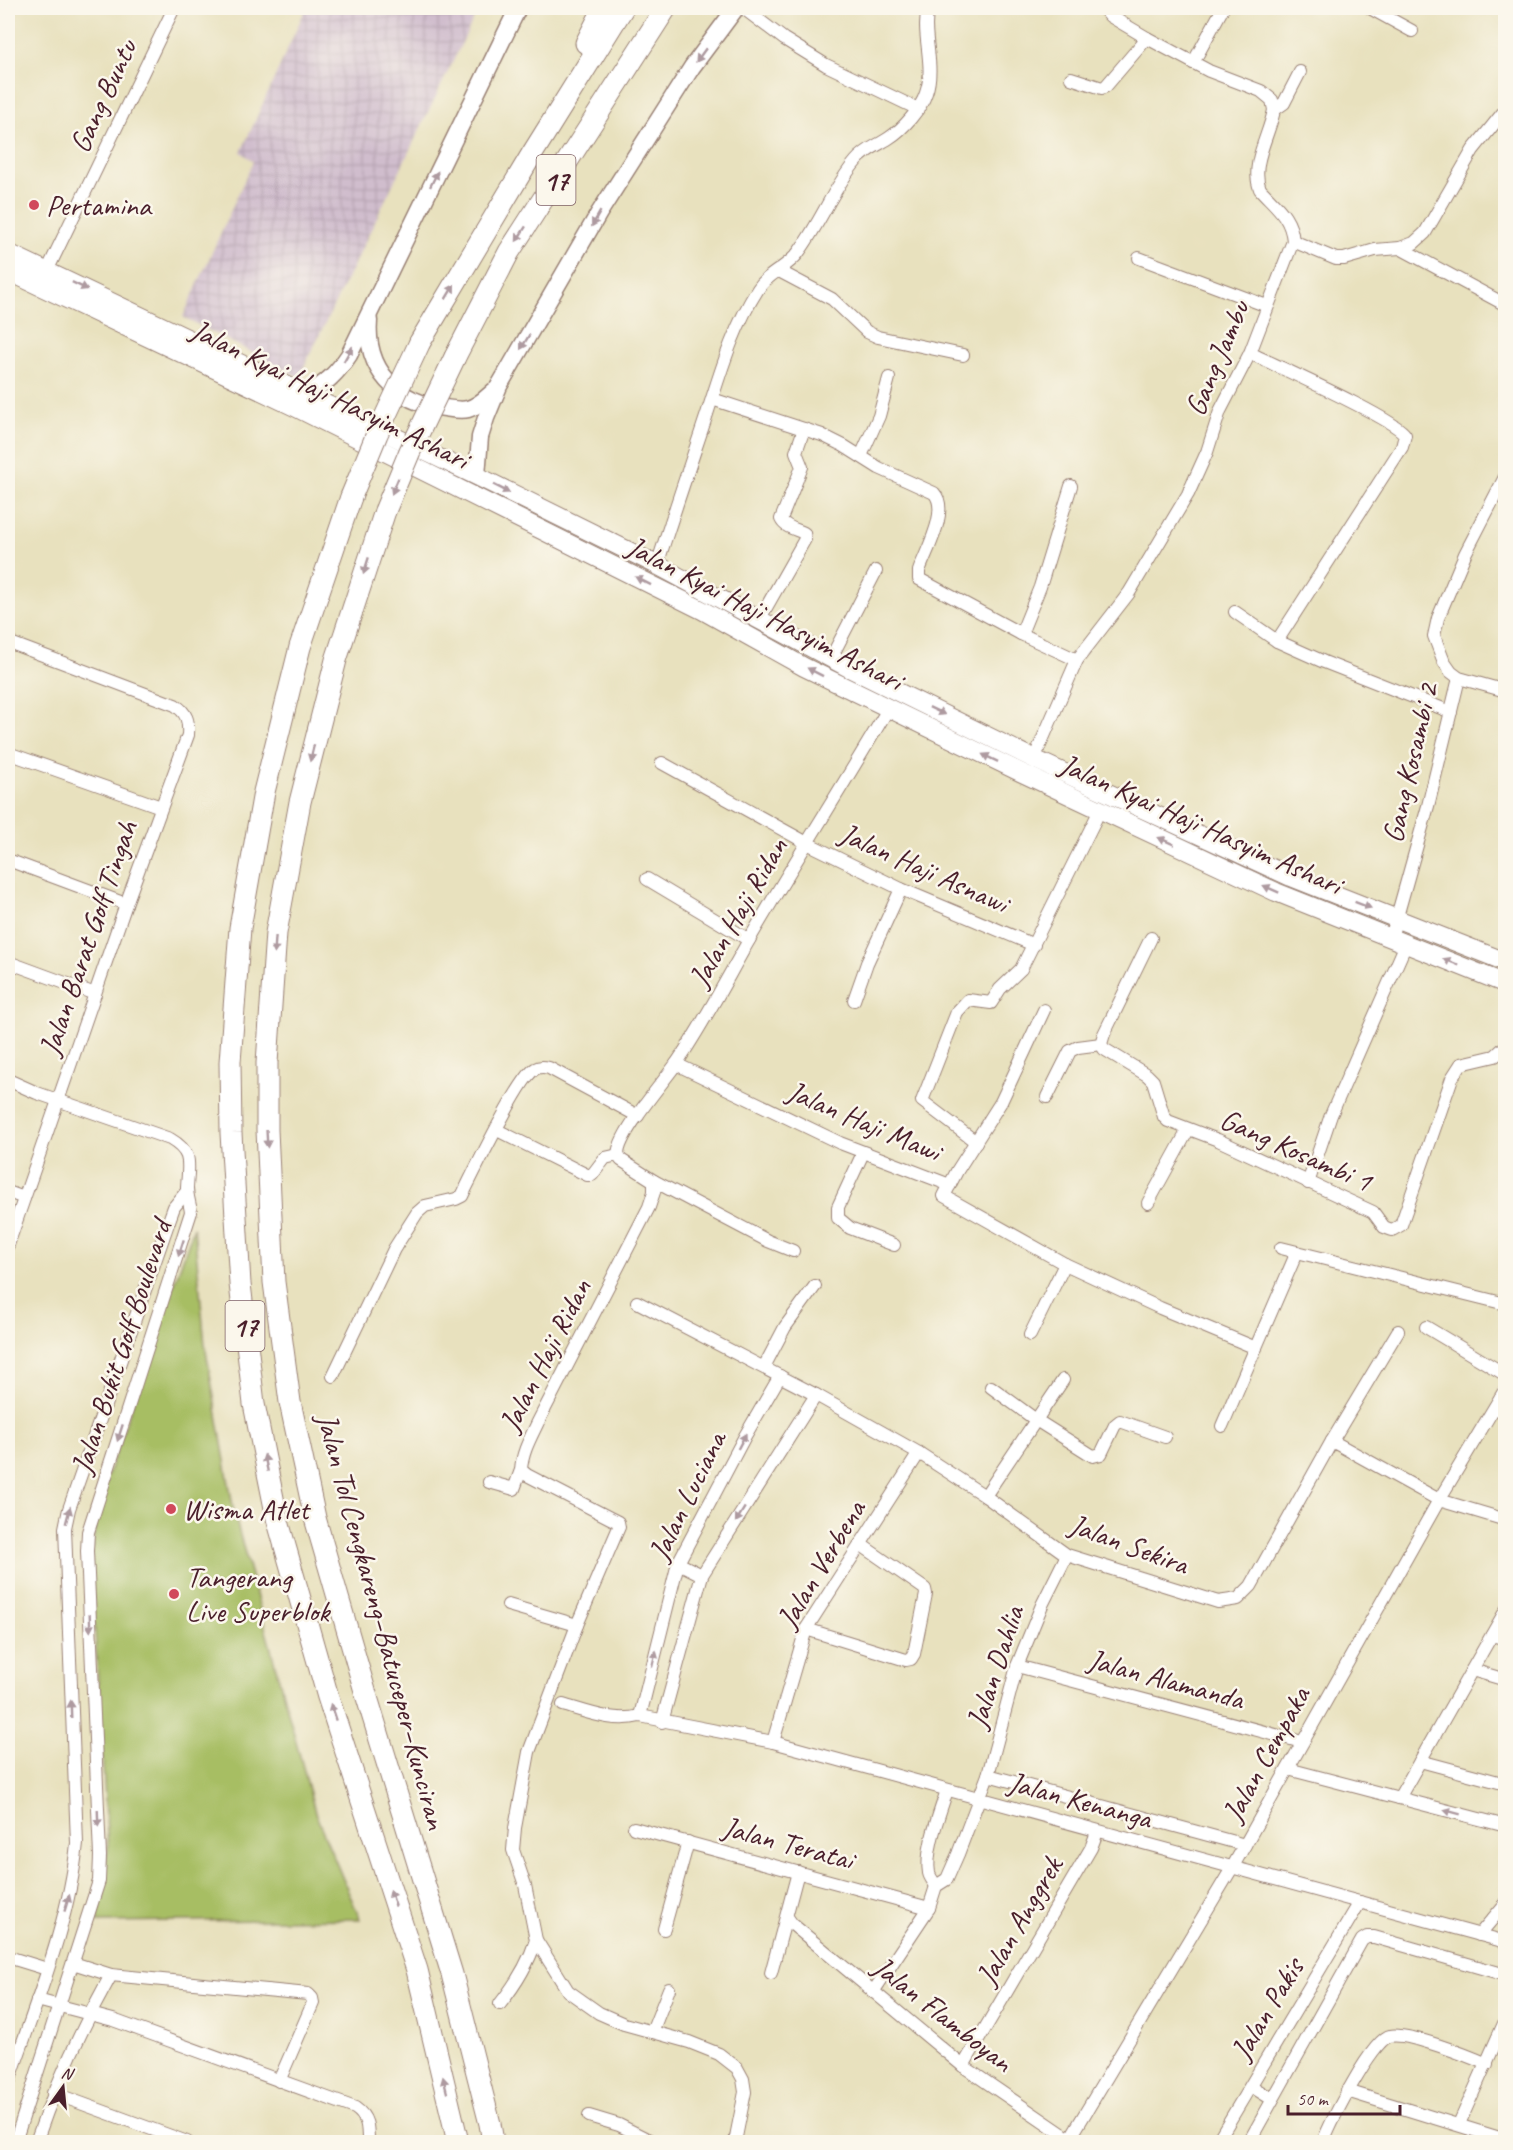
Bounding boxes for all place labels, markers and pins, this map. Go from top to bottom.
place label: Pertamina [46,186,153,224]
marker: Pertamina [27,198,41,212]
place label: Wisma Atlet [183,1490,312,1528]
marker: Wisma Atlet [164,1502,178,1516]
place label: Tangerang Live Superblok [186,1558,331,1630]
marker: Tangerang Live Superblok [167,1587,181,1601]

